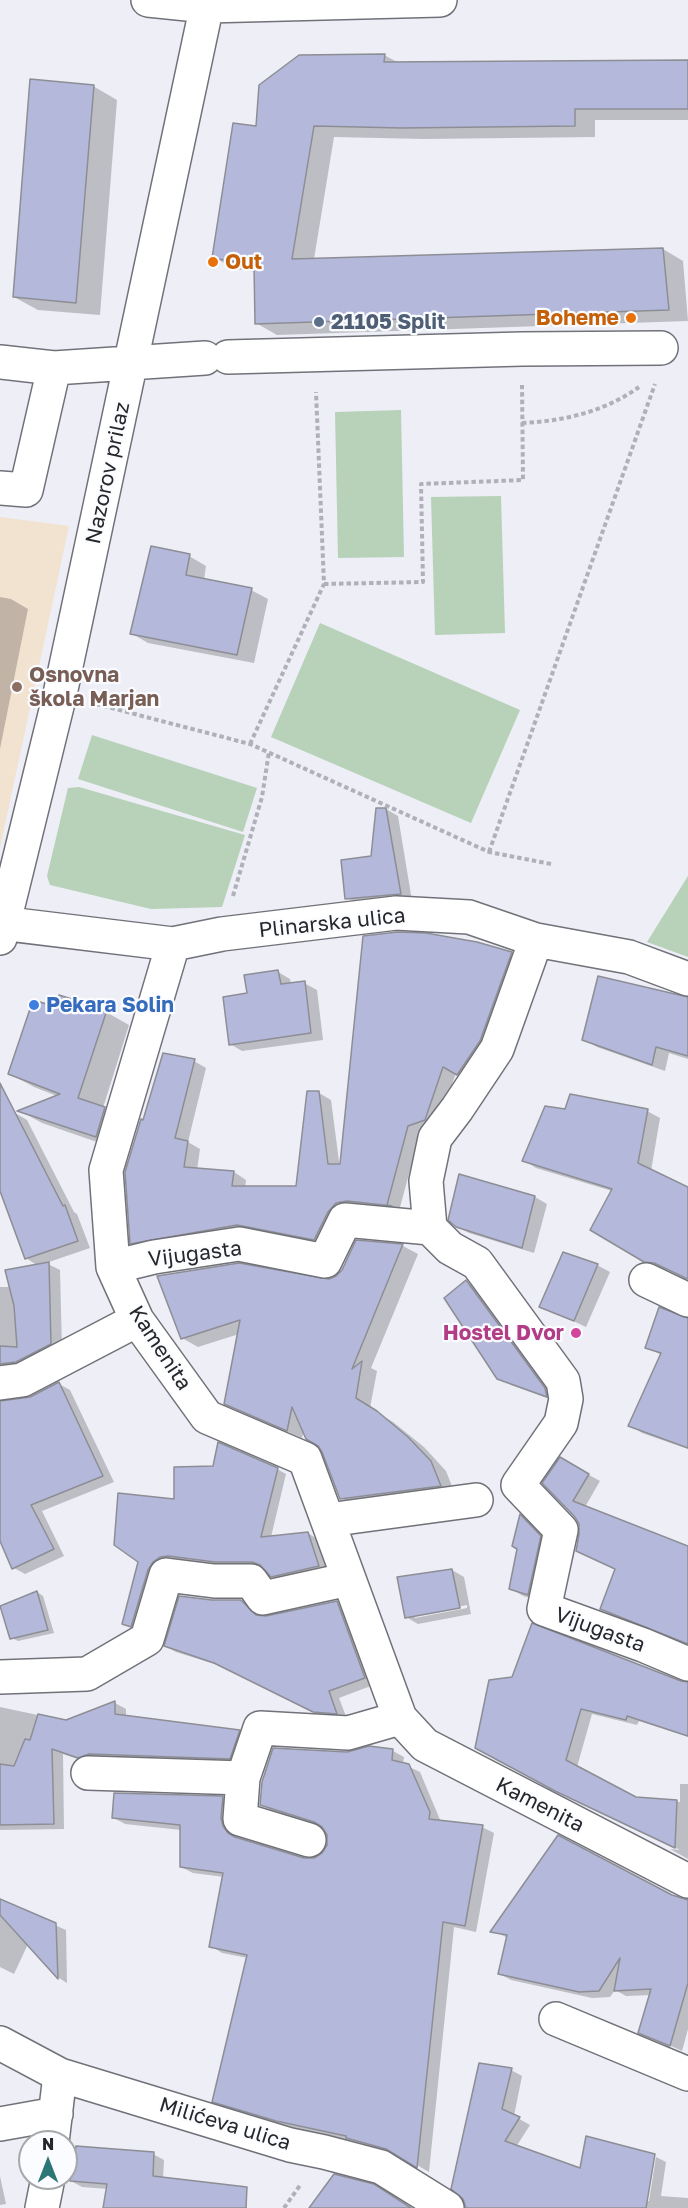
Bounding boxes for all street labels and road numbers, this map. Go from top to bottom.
street label: Nazorov prilaz [81,400,135,546]
street label: Plinarska ulica [257,903,407,943]
street label: Vijugasta [147,1236,243,1272]
street label: Kamenita [123,1301,197,1395]
street label: Vijugasta [551,1602,649,1658]
street label: Kamenita [492,1772,588,1838]
street label: Milićeva ulica [156,2092,294,2156]

